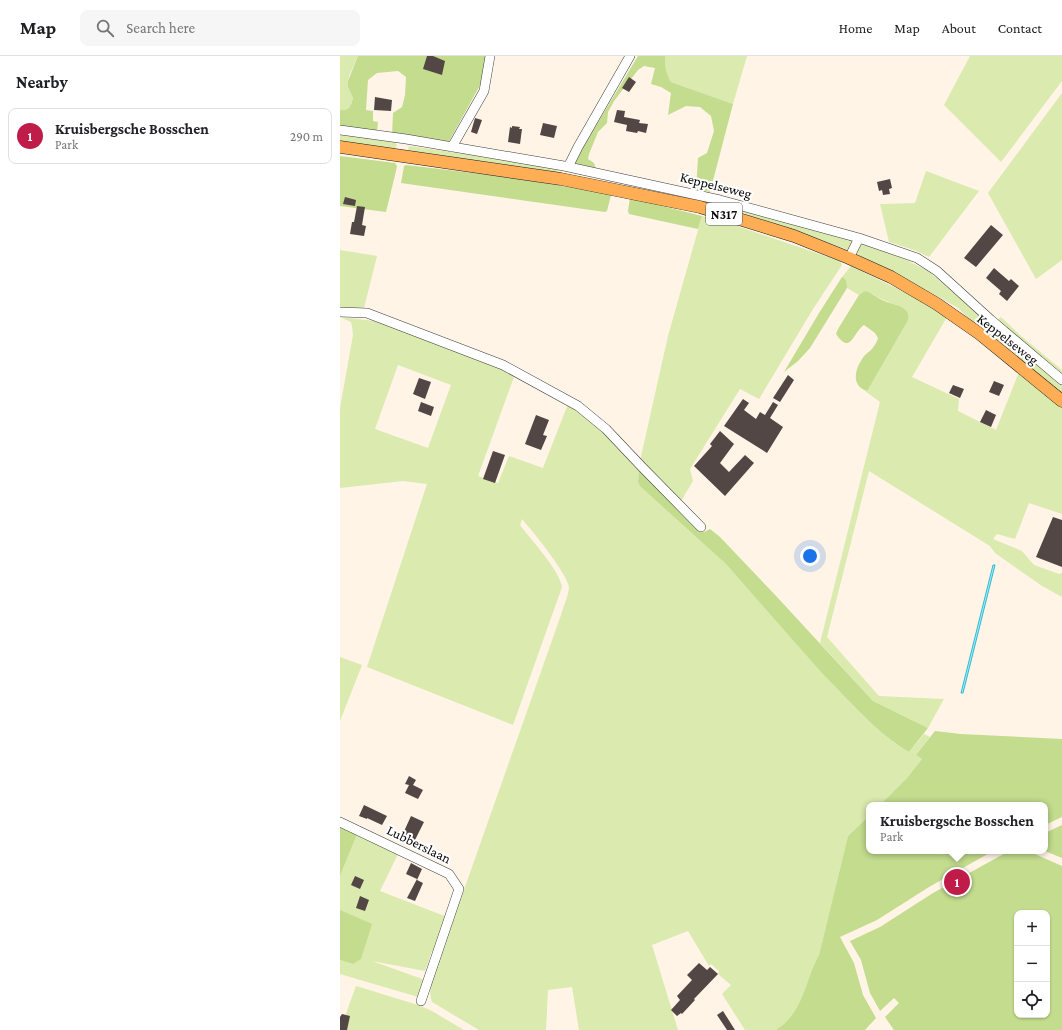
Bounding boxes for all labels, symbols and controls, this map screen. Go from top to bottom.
search box [80,10,360,46]
text: Map [20,17,56,38]
icon: search [94,17,116,39]
text: Search here [126,20,195,36]
text: Home [839,20,872,36]
text: Map [894,20,920,36]
text: About [942,20,976,36]
text: Contact [998,20,1042,36]
text: Nearby [16,73,68,92]
text: Kruisbergsche Bosschen [55,121,209,137]
text: 1 [28,129,32,144]
text: 290 m [290,129,323,144]
text: Park [55,137,78,152]
street label: Keppelseweg [679,168,754,202]
road number: N317 [706,203,742,225]
street label: Keppelseweg [974,310,1042,368]
your location [800,546,820,566]
popup [866,802,1048,854]
text: Kruisbergsche Bosschen [880,813,1034,829]
street label: Lubberslaan [384,822,454,867]
text: Park [880,829,903,844]
pin: 1 [944,867,970,897]
map controls [1014,910,1050,1018]
button: + [1014,910,1050,946]
button: − [1014,946,1050,982]
button: locate [1014,982,1050,1018]

